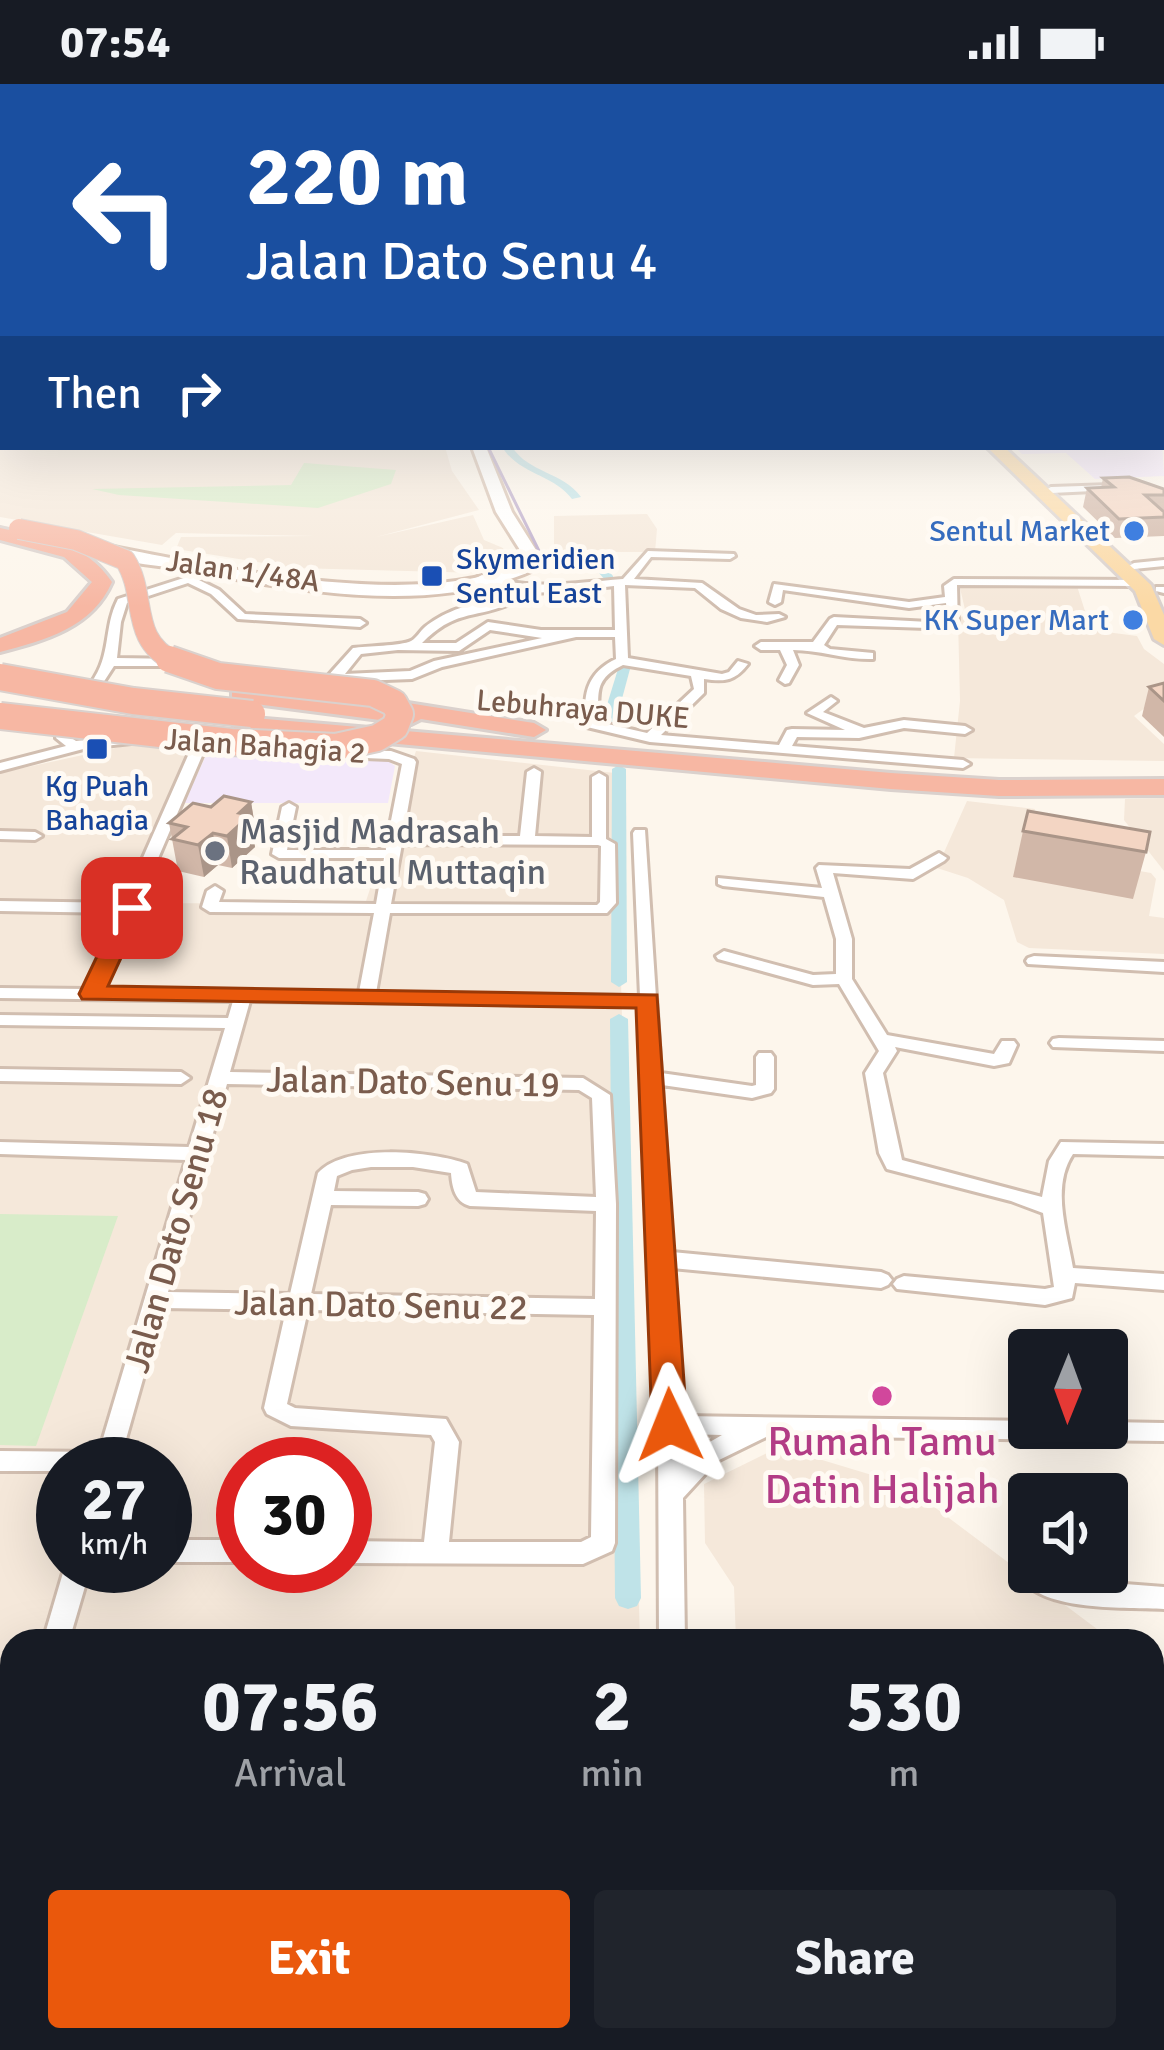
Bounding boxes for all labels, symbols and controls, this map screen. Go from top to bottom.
text: 07:54 [60,15,170,70]
text: 220 m [246,125,468,229]
icon: left [48,132,204,288]
text: Jalan Dato Senu 4 [246,228,658,295]
icon: right [166,360,232,426]
text: Then [48,366,142,421]
place label: Sentul Market [929,513,1110,550]
marker: Sentul Market [1121,518,1147,544]
place label: Skymeridien Sentul East [456,541,616,612]
street label: Jalan 1/48A [164,542,322,601]
marker: Skymeridien Sentul East [419,563,445,589]
place label: KK Super Mart [923,602,1109,639]
marker: KK Super Mart [1120,607,1146,633]
street label: Lebuhraya DUKE [475,682,691,737]
street label: Jalan Bahagia 2 [163,721,367,772]
marker: Kg Puah Bahagia [84,736,110,762]
place label: Kg Puah Bahagia [45,768,149,839]
place label: Masjid Madrasah Raudhatul Muttaqin [239,809,546,895]
marker: Masjid Madrasah Raudhatul Muttaqin [202,838,228,864]
pin [81,857,183,959]
icon: arrive [99,875,165,941]
street label: Jalan Dato Senu 19 [266,1057,560,1108]
street label: Jalan Dato Senu 18 [114,1083,239,1378]
street label: Jalan Dato Senu 22 [234,1280,528,1331]
north arrow [1008,1329,1128,1449]
map controls [1008,1329,1128,1593]
position arrow [607,1362,733,1488]
marker: Rumah Tamu Datin Halijah [869,1383,895,1409]
place label: Rumah Tamu Datin Halijah [764,1416,1000,1515]
speed limit sign: 30 [216,1437,372,1593]
text: 27 [82,1463,146,1537]
button: sound [1008,1473,1128,1593]
text: km/h [80,1526,148,1563]
text: 07:56 [202,1662,379,1751]
text: 2 [593,1662,631,1751]
text: 530 [845,1662,962,1751]
text: Arrival [234,1749,346,1797]
text: min [581,1749,644,1797]
text: m [888,1749,919,1797]
button: Exit [48,1890,570,2028]
button: Share [594,1890,1116,2028]

